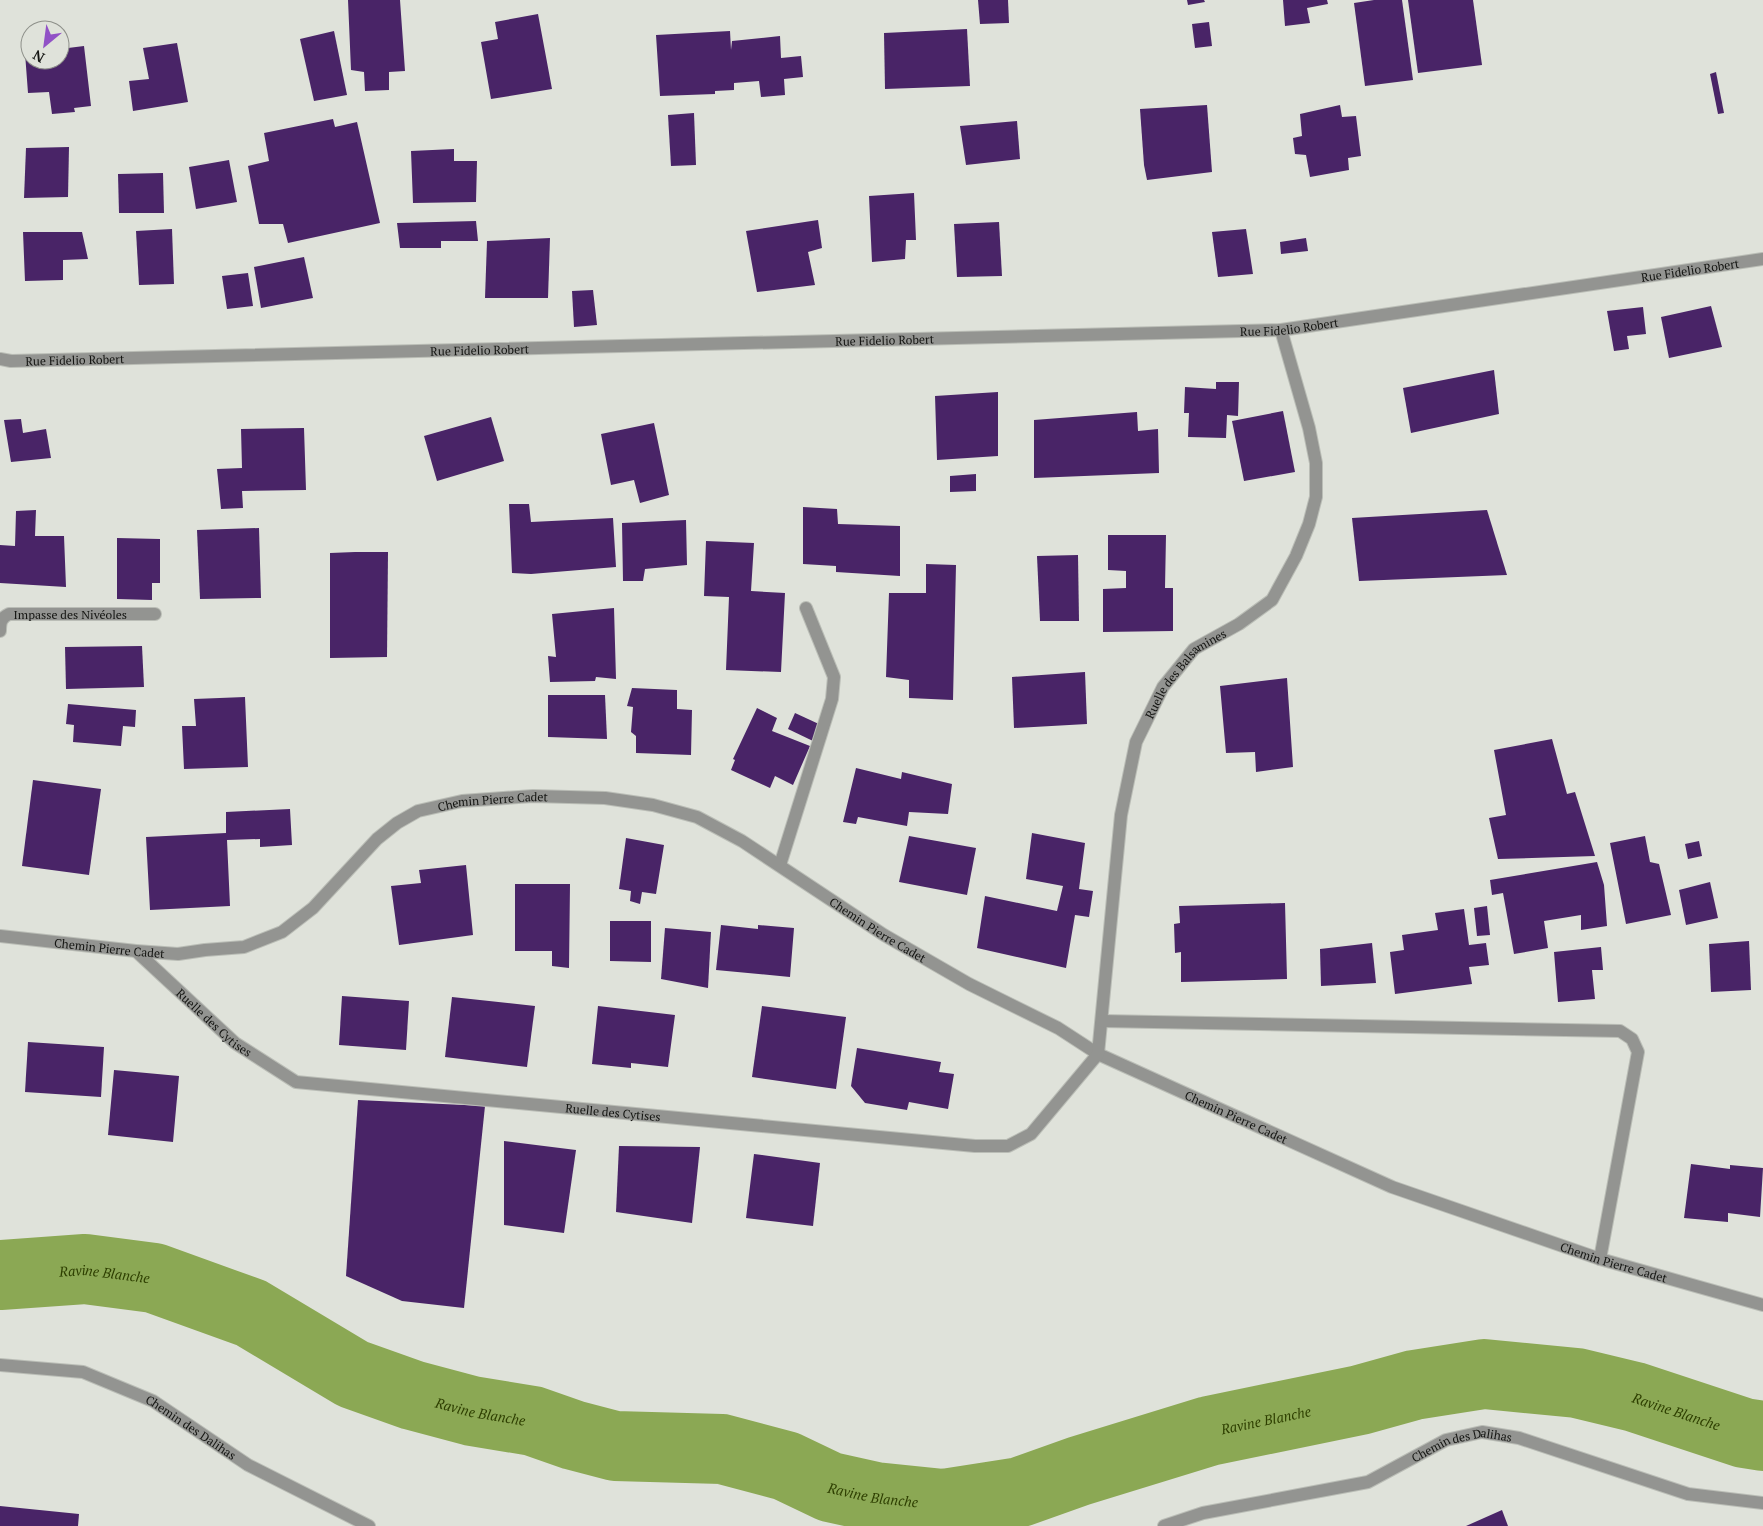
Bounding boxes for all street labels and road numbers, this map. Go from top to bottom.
street label: Rue Fidelio Robert [1640,255,1741,284]
street label: Rue Fidelio Robert [1240,314,1340,338]
street label: Rue Fidelio Robert [835,331,935,348]
street label: Rue Fidelio Robert [430,341,530,358]
street label: Rue Fidelio Robert [25,351,125,368]
street label: Impasse des Nivéoles [14,607,127,622]
street label: Ruelle des Balsamines [1141,625,1229,721]
street label: Chemin Pierre Cadet [436,788,549,814]
street label: Chemin Pierre Cadet [827,894,929,965]
street label: Chemin Pierre Cadet [53,935,166,961]
street label: Ruelle des Cytises [174,985,255,1059]
street label: Chemin Pierre Cadet [1183,1087,1290,1146]
street label: Ruelle des Cytises [565,1100,661,1124]
street label: Chemin Pierre Cadet [1558,1238,1669,1285]
street label: Chemin des Dalihas [144,1391,239,1462]
street label: Chemin des Dalihas [1409,1424,1513,1465]

